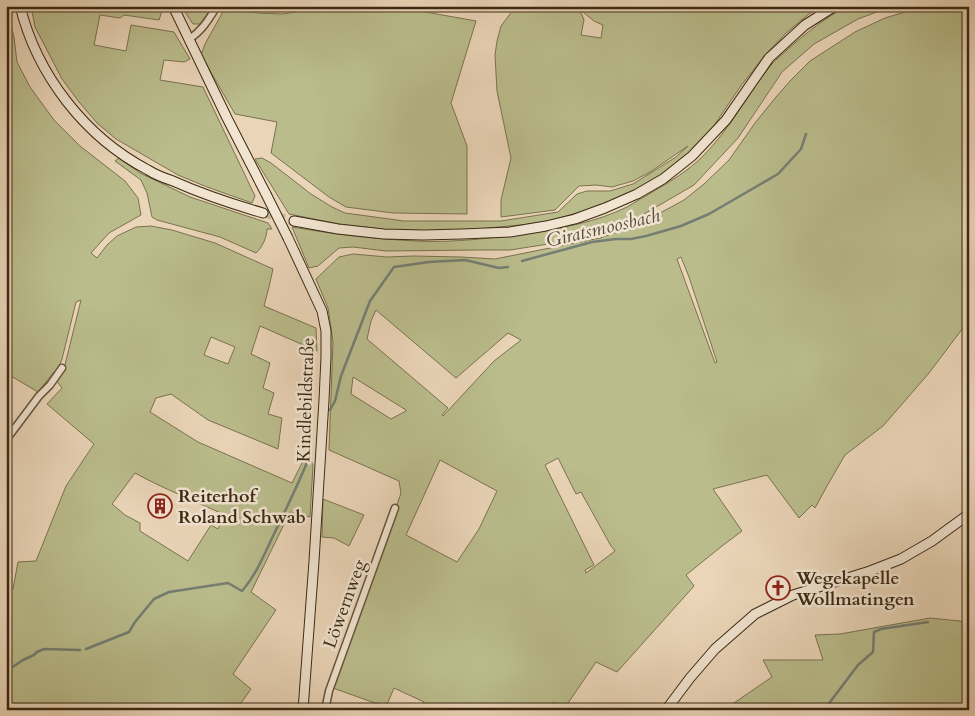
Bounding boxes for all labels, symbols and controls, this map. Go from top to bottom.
water label: Giratsmoosbach [543,202,663,254]
street label: Kindlebildstraße [291,337,321,463]
place label: Reiterhof Roland Schwab [178,484,306,530]
building icon: Reiterhof Roland Schwab [147,493,173,519]
street label: Löwernweg [317,555,373,652]
place label: Wegekapelle Wollmatingen [795,566,915,612]
church icon: Wegekapelle Wollmatingen [765,575,791,601]

